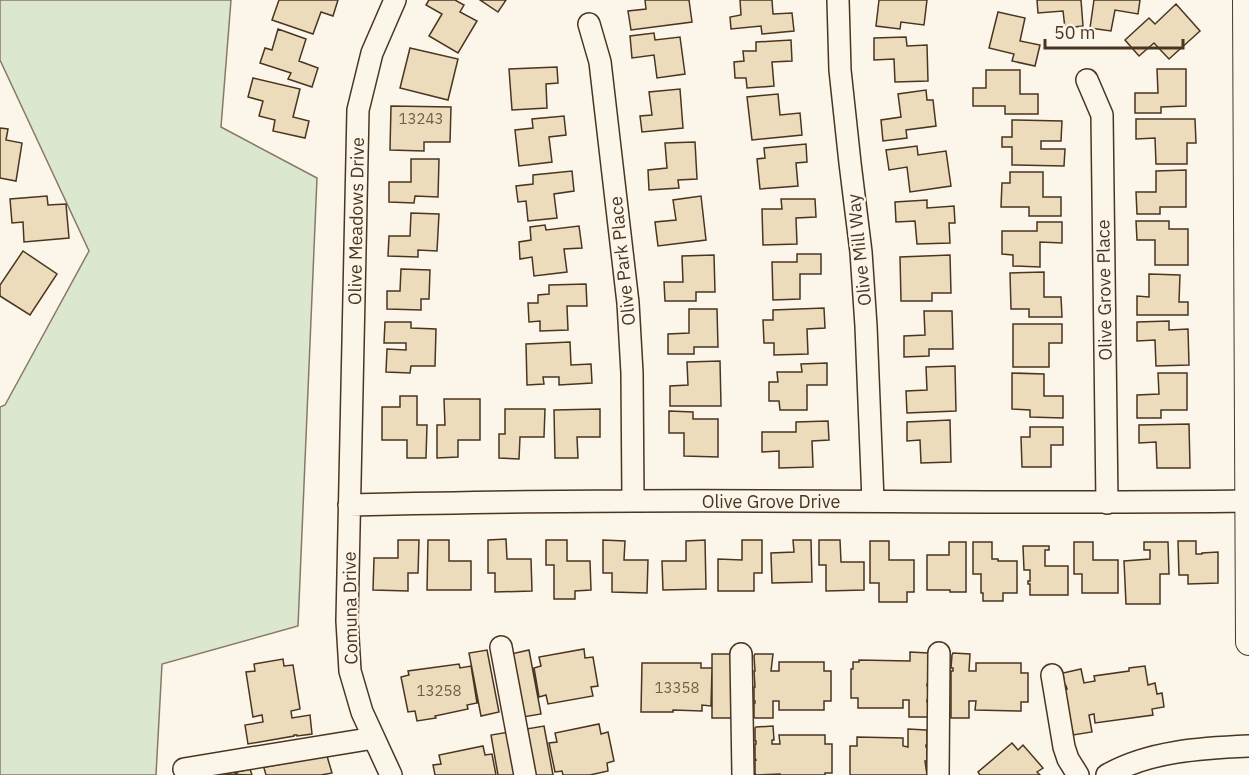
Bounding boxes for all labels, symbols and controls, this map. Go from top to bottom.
scale bar [1045,12,1183,50]
text: 50 m [1054,21,1096,44]
house number: 13243 [398,109,444,128]
street label: Olive Meadows Drive [343,137,369,305]
street label: Olive Mill Way [842,193,876,307]
street label: Olive Park Place [604,195,640,327]
street label: Olive Grove Place [1091,219,1117,361]
street label: Olive Grove Drive [702,490,840,513]
street label: Comuna Drive [338,551,362,665]
house number: 13358 [654,678,700,697]
house number: 13258 [416,681,462,700]

